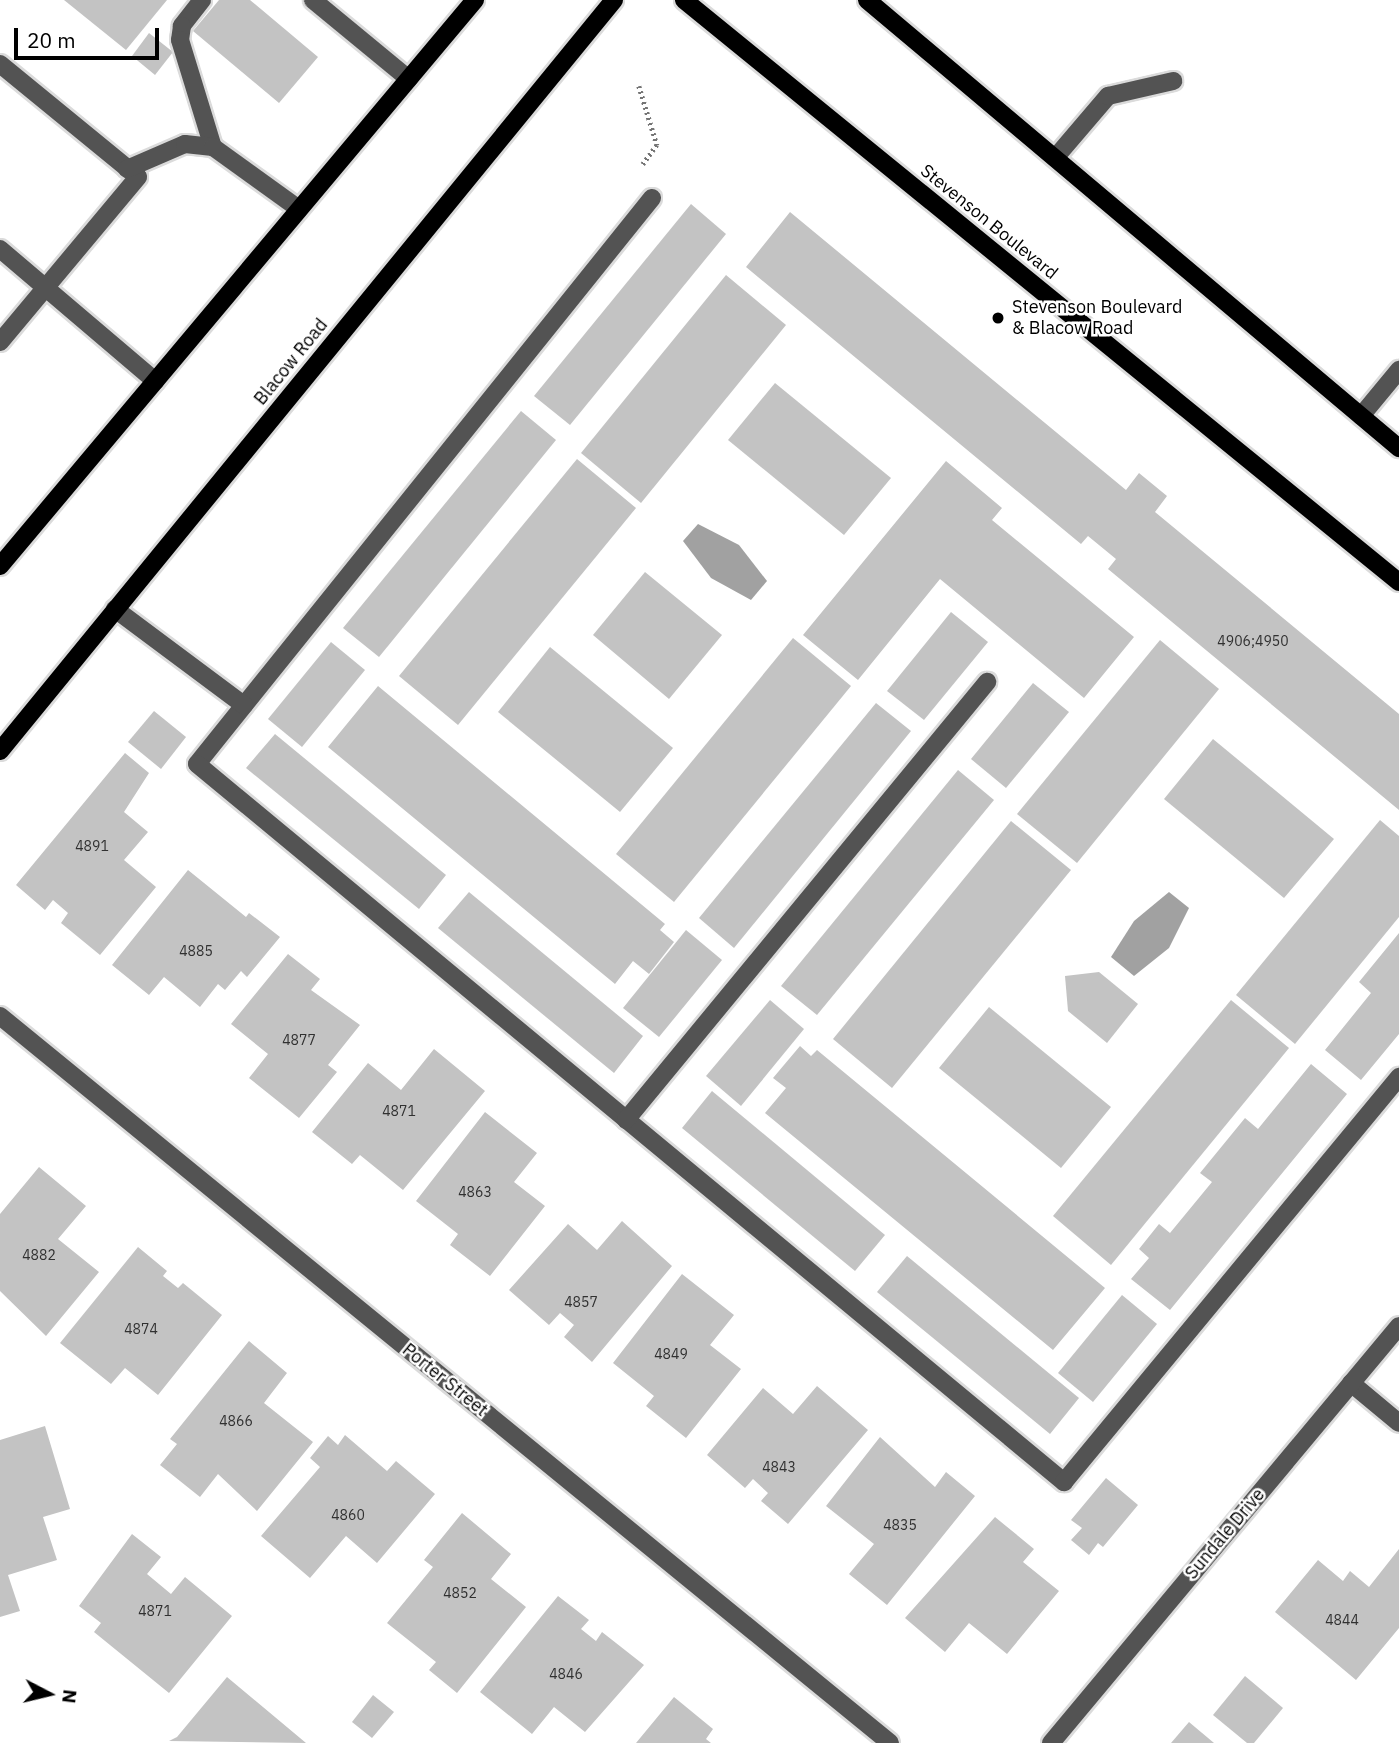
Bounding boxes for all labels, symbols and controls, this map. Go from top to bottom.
scale bar [18,14,163,58]
text: 20 m [27,26,76,54]
street label: Stevenson Boulevard [916,160,1062,284]
place label: Stevenson Boulevard & Blacow Road [1012,297,1183,340]
marker: Stevenson Boulevard & Blacow Road [990,310,1006,326]
street label: Blacow Road [250,315,332,409]
house number: 4906;4950 [1217,633,1289,649]
house number: 4891 [75,838,109,854]
house number: 4885 [179,943,213,959]
house number: 4877 [282,1032,316,1048]
house number: 4871 [382,1103,416,1119]
house number: 4863 [458,1184,492,1200]
house number: 4882 [22,1247,56,1263]
house number: 4857 [564,1294,598,1310]
house number: 4874 [124,1321,158,1337]
street label: Porter Street [398,1339,492,1421]
house number: 4849 [654,1346,688,1362]
house number: 4866 [219,1413,253,1429]
house number: 4843 [762,1459,796,1475]
street label: Sundale Drive [1181,1484,1269,1584]
house number: 4860 [331,1507,365,1523]
house number: 4835 [883,1517,917,1533]
house number: 4852 [443,1585,477,1601]
house number: 4871 [138,1603,172,1619]
house number: 4844 [1325,1612,1359,1628]
north arrow [14,1659,84,1729]
house number: 4846 [549,1666,583,1682]
text: N [57,1688,83,1705]

